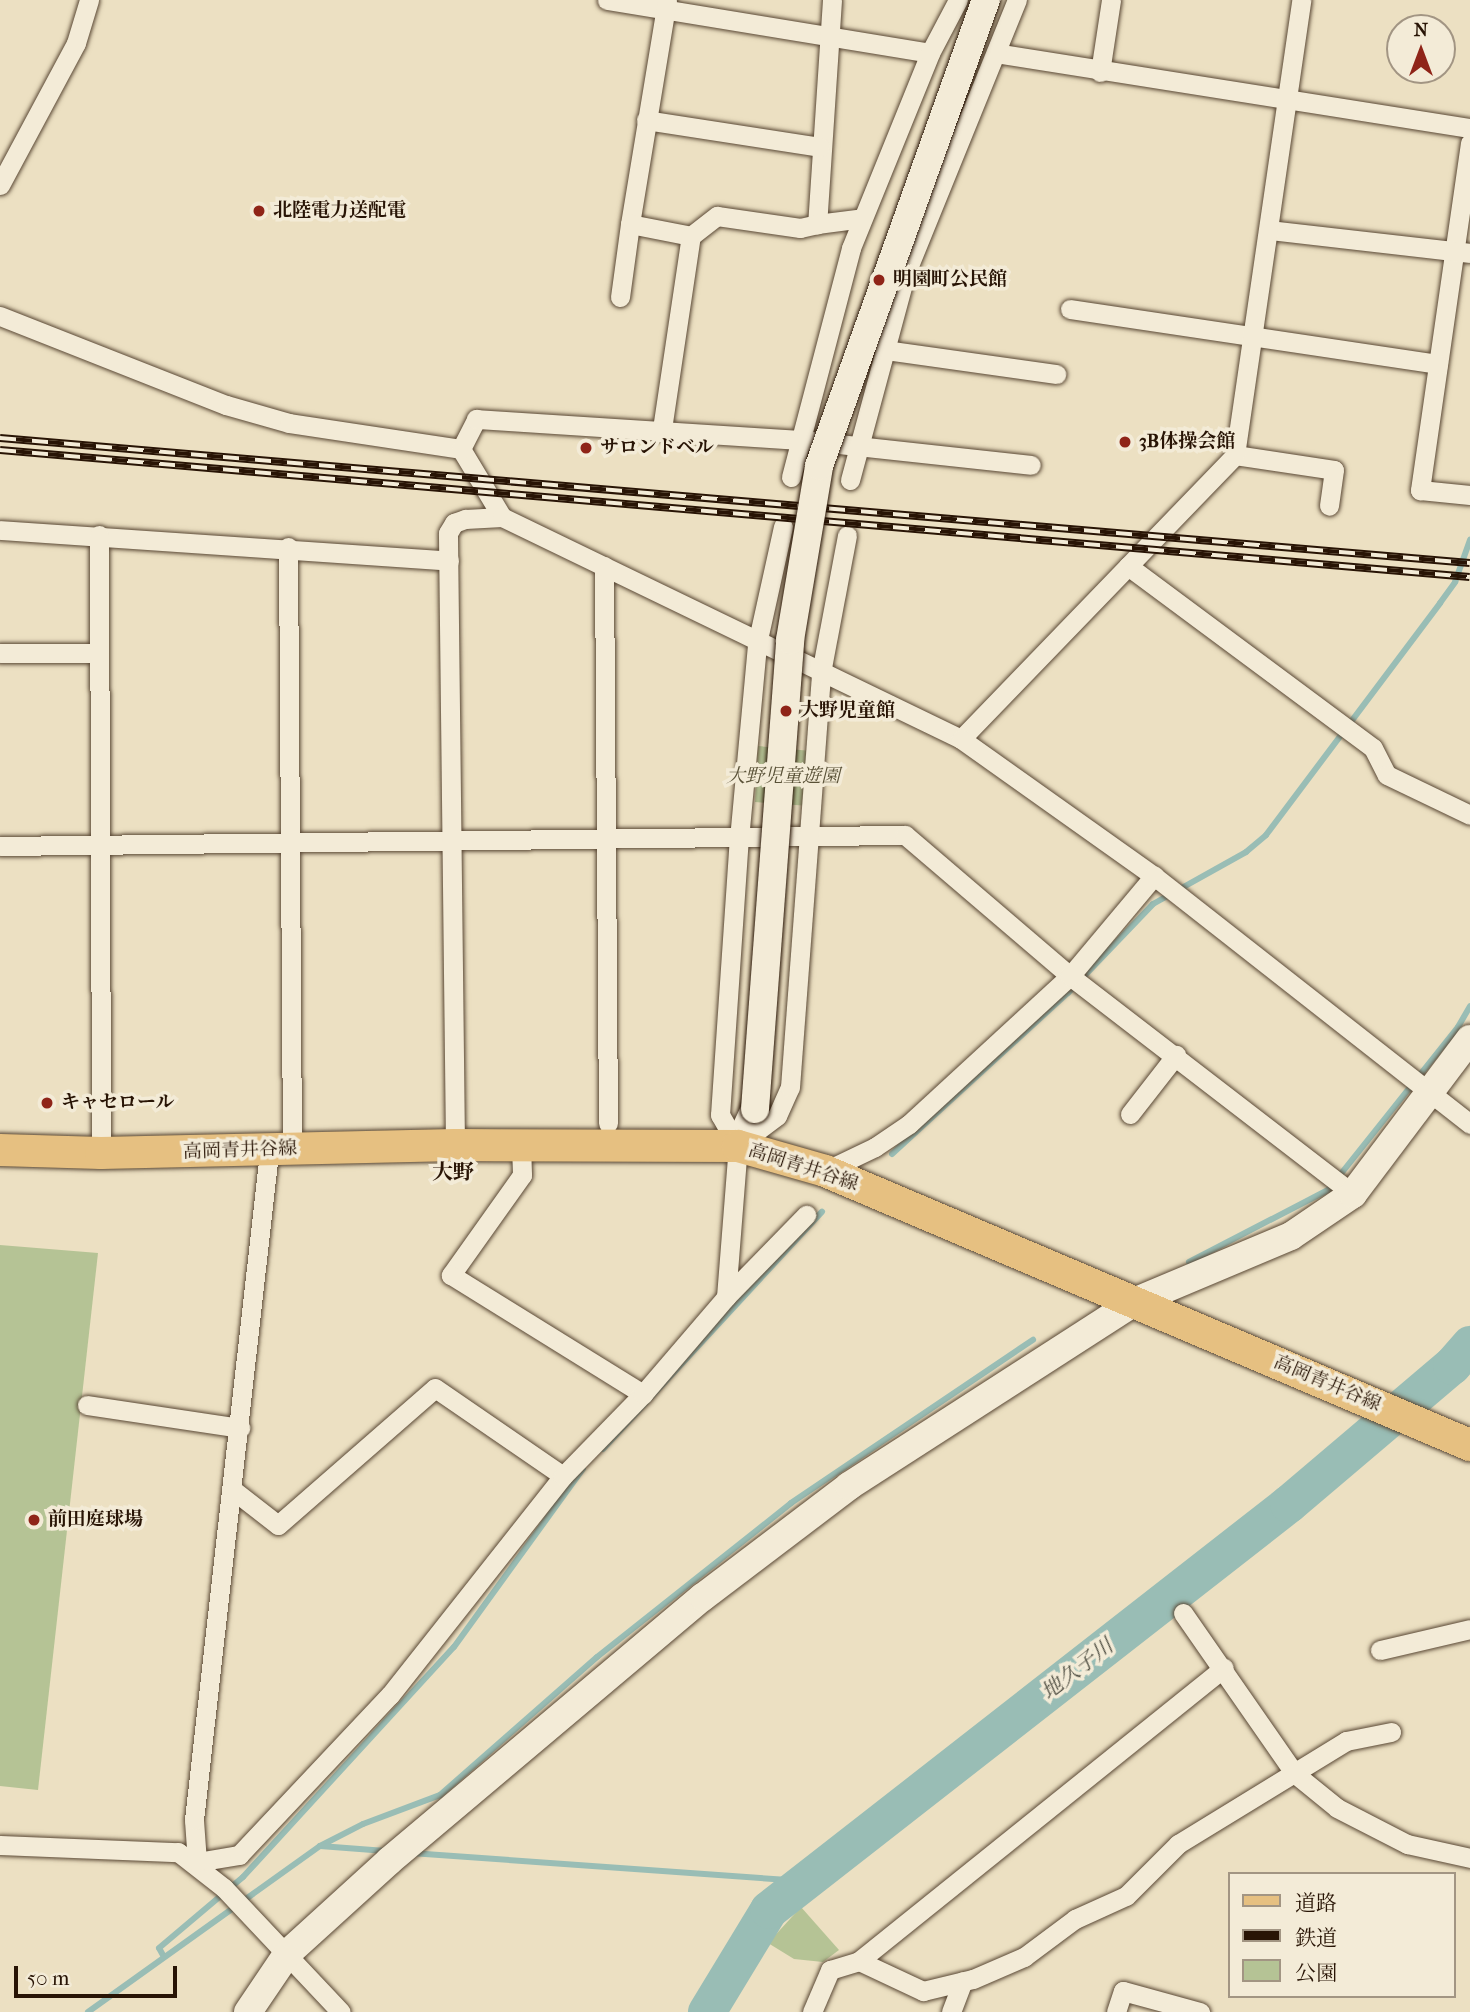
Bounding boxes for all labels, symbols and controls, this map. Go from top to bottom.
north arrow [1386,14,1456,84]
text: N [1414,19,1428,41]
place label: 北陸電力送配電 [273,200,406,222]
marker: 北陸電力送配電 [251,203,267,219]
place label: 明園町公民館 [893,269,1007,291]
marker: 明園町公民館 [871,272,887,288]
place label: 3B体操会館 [1139,431,1235,453]
marker: 3B体操会館 [1117,434,1133,450]
place label: サロンドベル [600,437,714,459]
marker: サロンドベル [578,440,594,456]
place label: 大野児童館 [800,700,895,722]
marker: 大野児童館 [778,703,794,719]
park label: 大野児童遊園 [726,766,840,788]
place label: キャセロール [61,1092,175,1114]
marker: キャセロール [39,1095,55,1111]
street label: 高岡青井谷線 [183,1138,297,1164]
street label: 高岡青井谷線 [745,1140,861,1196]
district label: 大野 [432,1159,474,1185]
street label: 高岡青井谷線 [1270,1351,1384,1417]
place label: 前田庭球場 [48,1509,143,1531]
marker: 前田庭球場 [26,1512,42,1528]
water label: 地久子川 [1036,1633,1118,1705]
legend [1228,1872,1456,1998]
text: 道路 [1295,1891,1337,1915]
text: 鉄道 [1295,1926,1337,1950]
scale bar [18,1952,180,1996]
text: 公園 [1295,1961,1337,1985]
text: 50 m [27,1966,70,1990]

